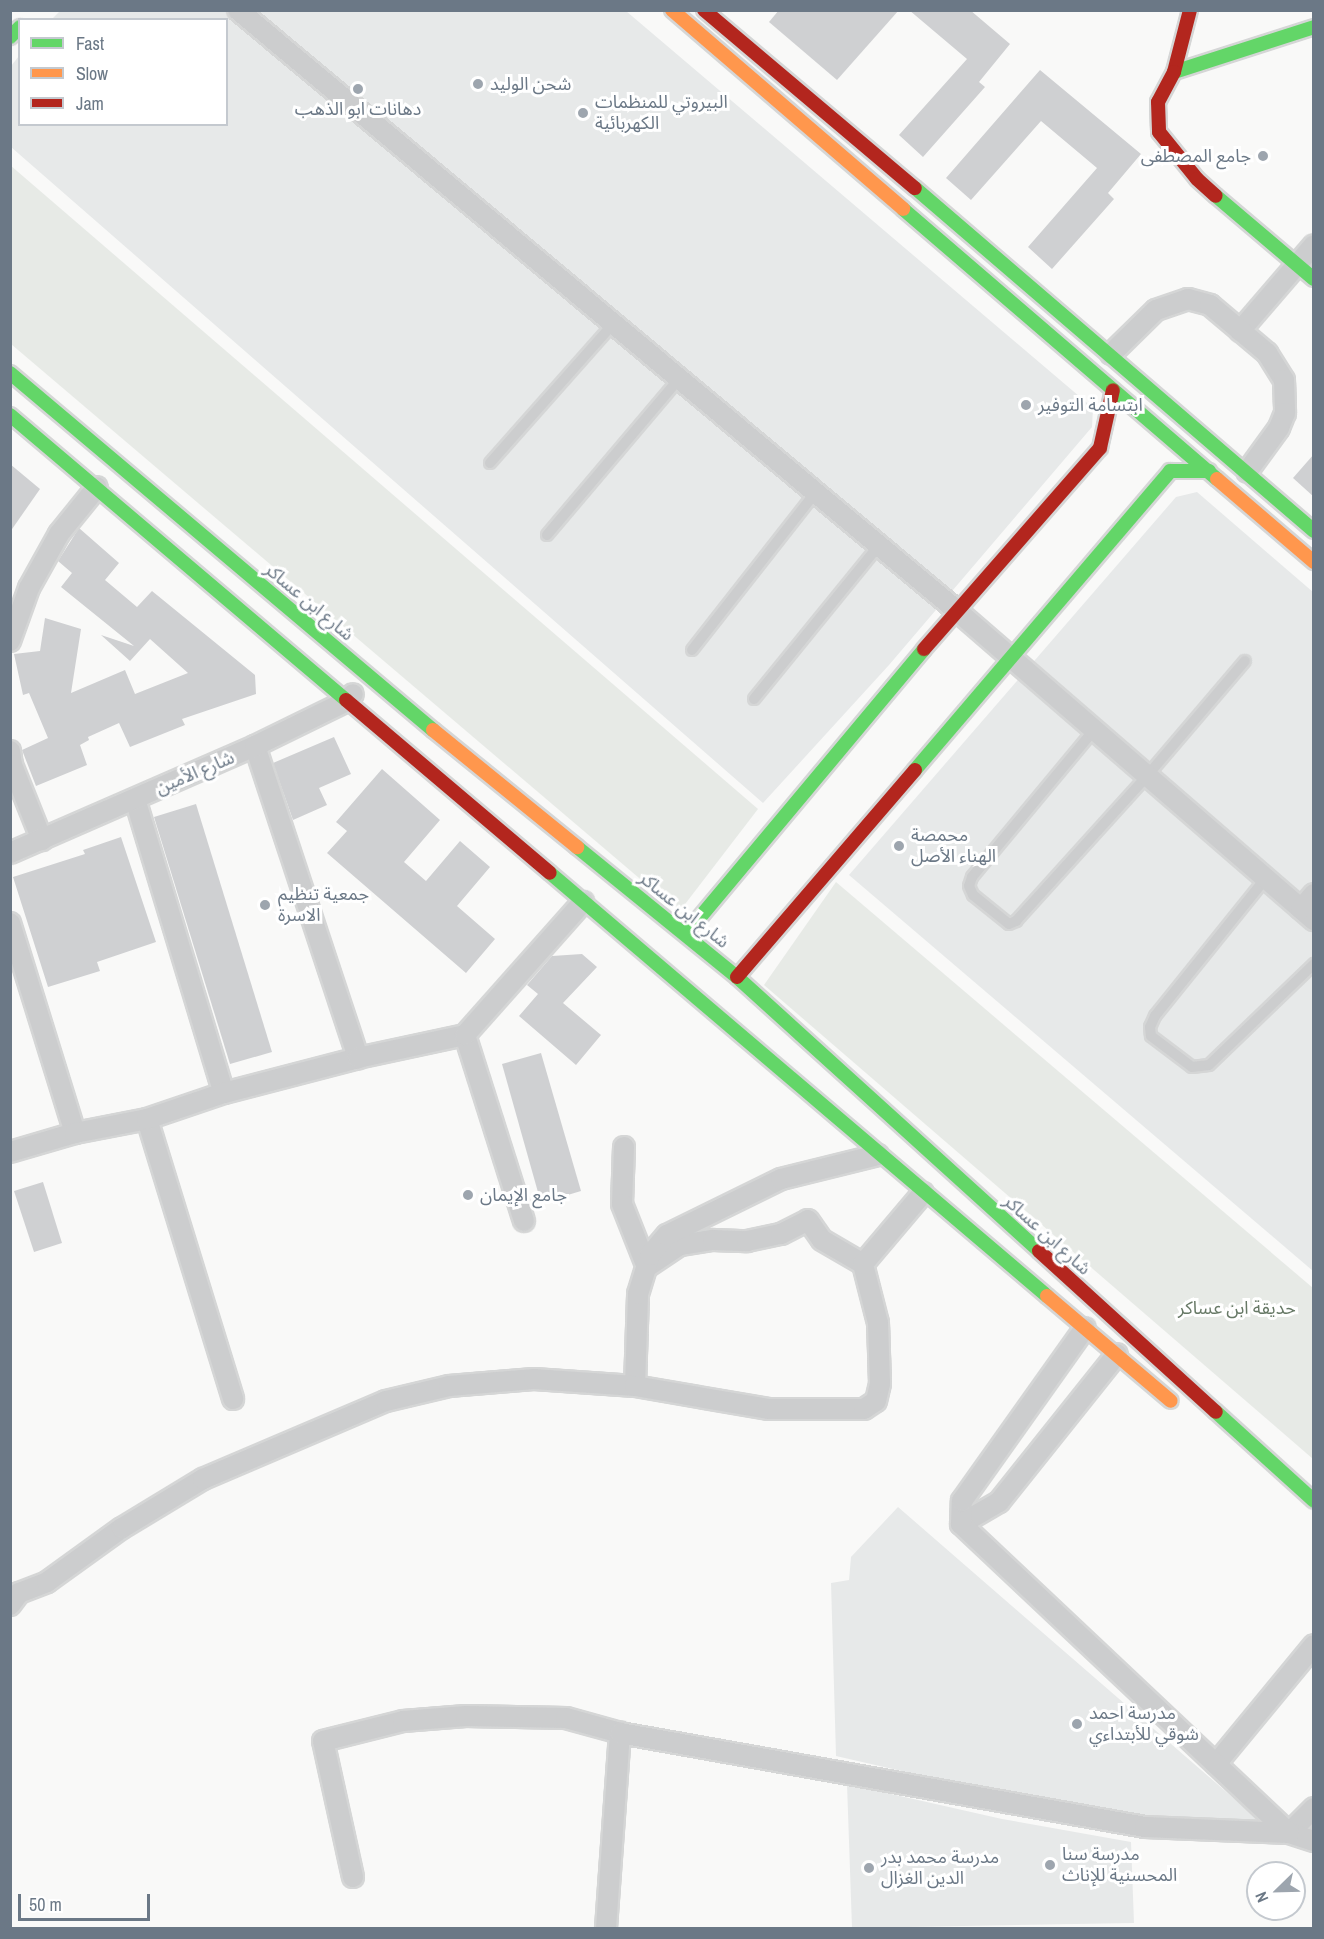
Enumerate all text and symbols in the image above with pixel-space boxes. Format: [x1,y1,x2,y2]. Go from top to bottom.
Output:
legend [18,18,228,126]
text: Fast [76,31,104,56]
text: Slow [76,61,108,86]
place label: شحن الوليد [490,73,571,95]
marker: شحن الوليد [471,77,485,91]
marker: دهانات ابو الذهب [351,82,365,96]
text: Jam [76,91,104,116]
place label: البيروتي للمنظمات الكهربائية [595,92,728,134]
place label: دهانات ابو الذهب [295,98,421,120]
marker: البيروتي للمنظمات الكهربائية [576,106,590,120]
place label: جامع المصطفى [1141,145,1251,167]
marker: جامع المصطفى [1256,149,1270,163]
place label: ابتسامة التوفير [1038,394,1143,416]
marker: ابتسامة التوفير [1019,398,1033,412]
street label: شارع ابن عساكر [260,558,358,646]
street label: شارع الأمين [152,747,238,799]
place label: محمصة الهناء الأصل [911,825,996,868]
marker: محمصة الهناء الأصل [892,839,906,853]
street label: شارع ابن عساكر [635,867,733,953]
place label: جمعية تنظيم الاسرة [278,884,369,926]
marker: جمعية تنظيم الاسرة [256,896,274,914]
place label: جامع الإيمان [480,1184,567,1206]
marker: جامع الإيمان [461,1188,475,1202]
street label: شارع ابن عساكر [999,1190,1095,1280]
park label: حديقة ابن عساكر [1178,1297,1296,1319]
place label: مدرسة احمد شوقي للأبتداءي [1089,1703,1199,1746]
marker: مدرسة احمد شوقي للأبتداءي [1070,1717,1084,1731]
place label: مدرسة سنا المحسنية للإناث [1062,1844,1177,1886]
place label: مدرسة محمد بدر الدين الغزال [881,1847,999,1890]
marker: مدرسة سنا المحسنية للإناث [1043,1858,1057,1872]
marker: مدرسة محمد بدر الدين الغزال [862,1861,876,1875]
north arrow [1246,1861,1306,1921]
scale bar [21,1882,153,1920]
text: N [1249,1889,1273,1906]
text: 50 m [29,1892,62,1917]

